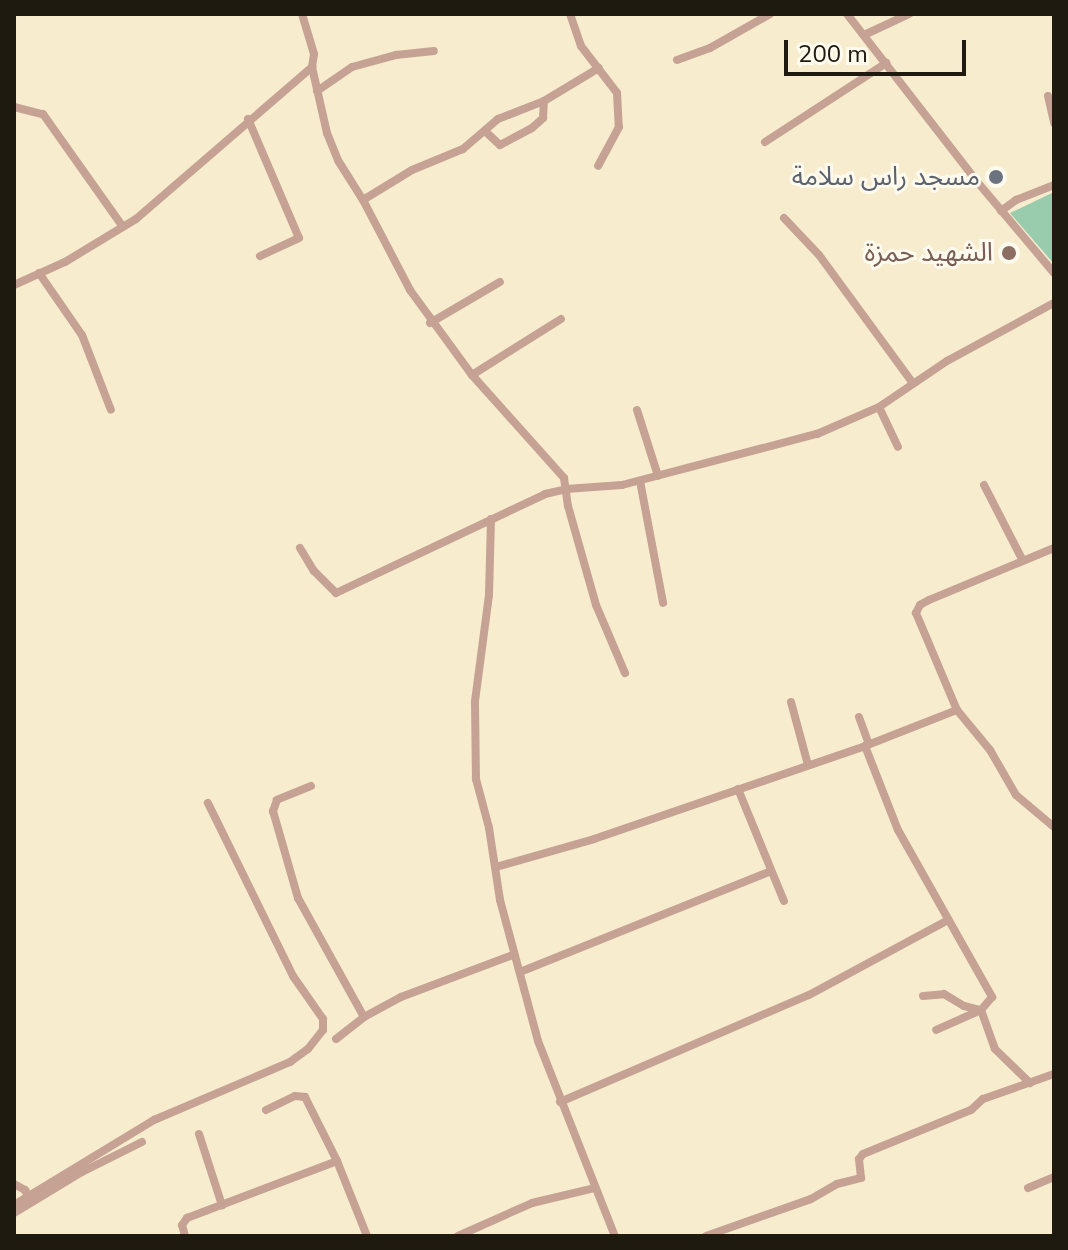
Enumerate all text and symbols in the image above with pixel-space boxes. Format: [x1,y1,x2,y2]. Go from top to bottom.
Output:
scale bar [788,24,970,74]
text: 200 m [798,38,868,70]
place label: مسجد راس سلامة [792,161,980,193]
marker: مسجد راس سلامة [987,168,1005,186]
place label: الشهيد حمزة [864,237,993,269]
marker: الشهيد حمزة [1000,244,1018,262]

